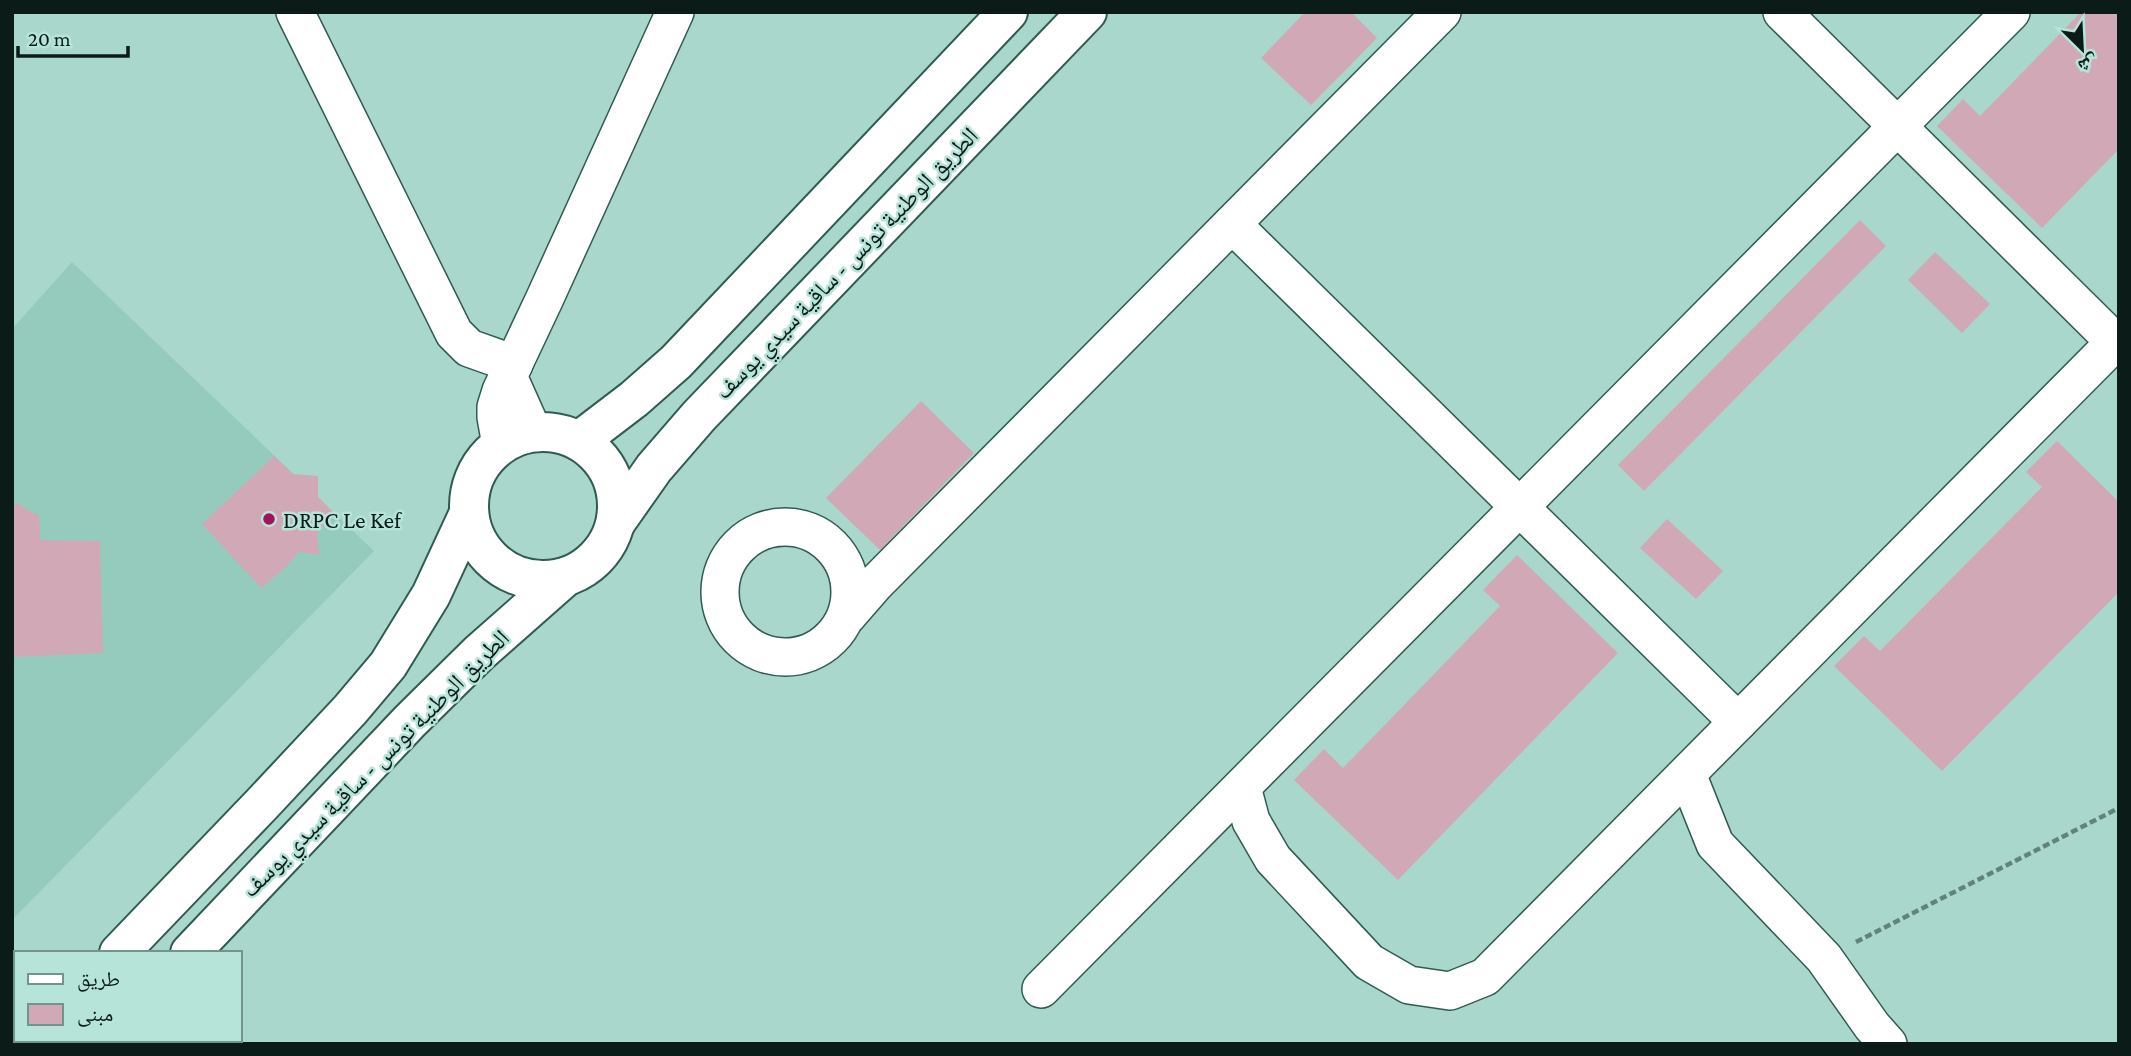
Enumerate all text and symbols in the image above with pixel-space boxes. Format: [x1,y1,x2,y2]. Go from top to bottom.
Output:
scale bar [18,14,128,58]
north arrow [2047,14,2117,84]
text: 20 m [28,27,71,51]
text: ش [2075,49,2102,78]
street label: الطريق الوطنية تونس - ساقية سيدي يوسف [709,122,987,409]
place label: DRPC Le Kef [283,506,403,533]
marker: DRPC Le Kef [261,511,277,527]
street label: الطريق الوطنية تونس - ساقية سيدي يوسف [236,624,519,907]
legend [14,951,242,1042]
text: طريق [77,967,120,992]
text: مبنى [77,1002,113,1027]

